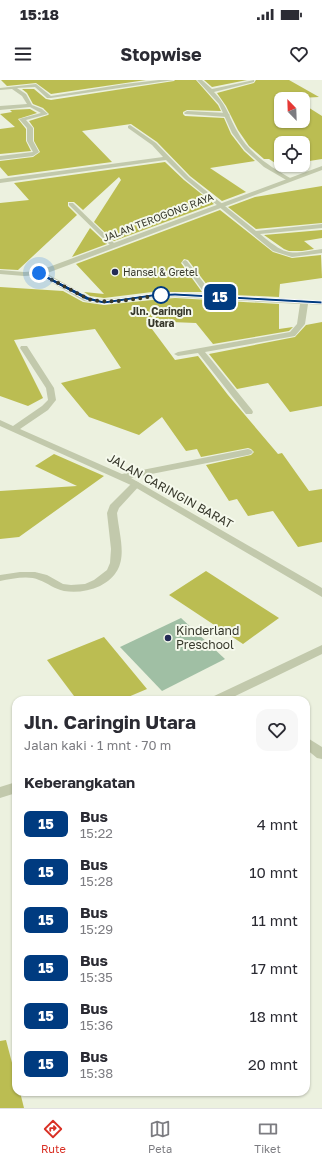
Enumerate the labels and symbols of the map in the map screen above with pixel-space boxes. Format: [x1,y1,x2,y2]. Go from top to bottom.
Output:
north arrow [274,92,310,128]
street label: JALAN TEROGONG RAYA [101,190,215,244]
your location [29,263,49,283]
place label: Hansel & Gretel [123,266,198,278]
marker: Hansel & Gretel [110,267,120,277]
line badge: 15 [202,284,238,310]
marker: Jln. Caringin Utara [152,286,170,304]
place label: Jln. Caringin Utara [130,305,192,329]
street label: JALAN CARINGIN BARAT [105,450,236,532]
place label: Kinderland Preschool [176,623,239,652]
marker: Kinderland Preschool [163,633,173,643]

